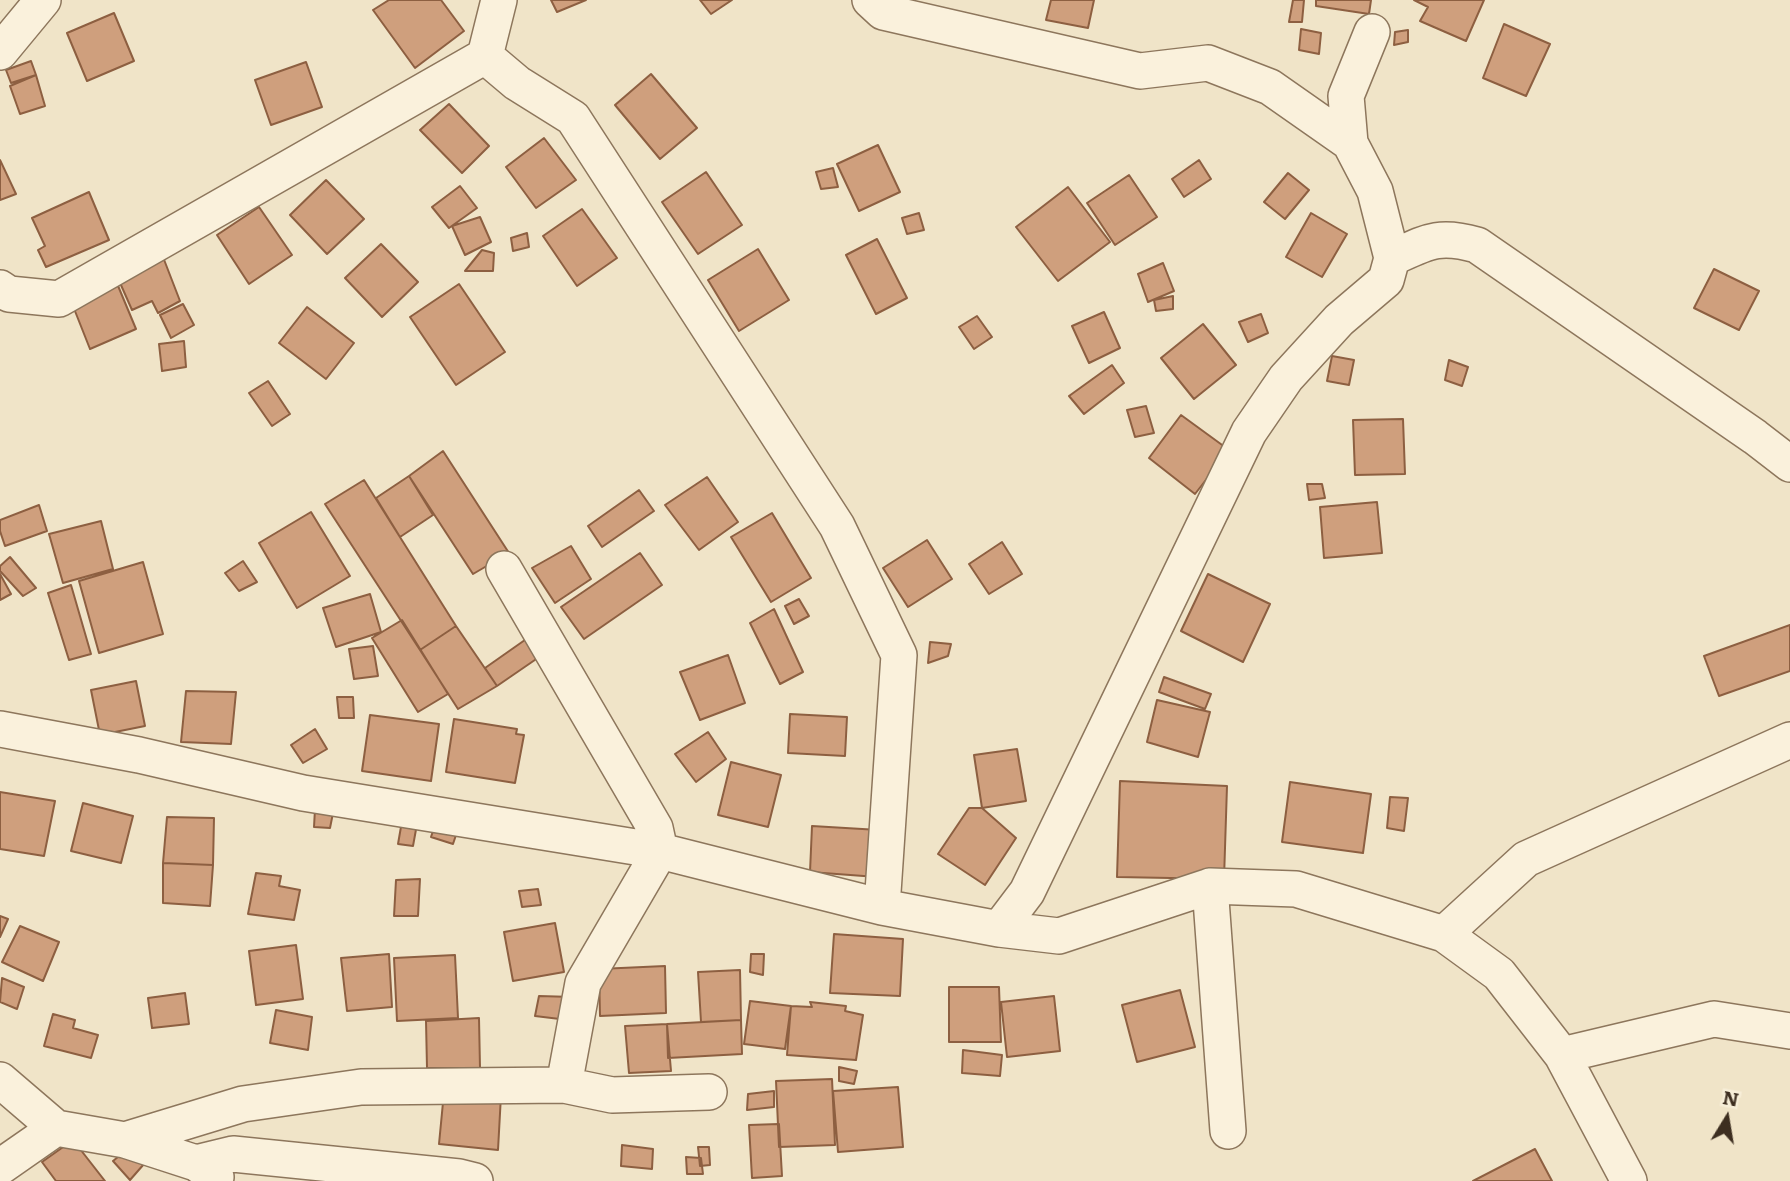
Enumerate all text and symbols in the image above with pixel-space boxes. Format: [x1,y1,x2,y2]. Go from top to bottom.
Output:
text: N [1720,1082,1742,1113]
north arrow [1692,1083,1762,1153]

